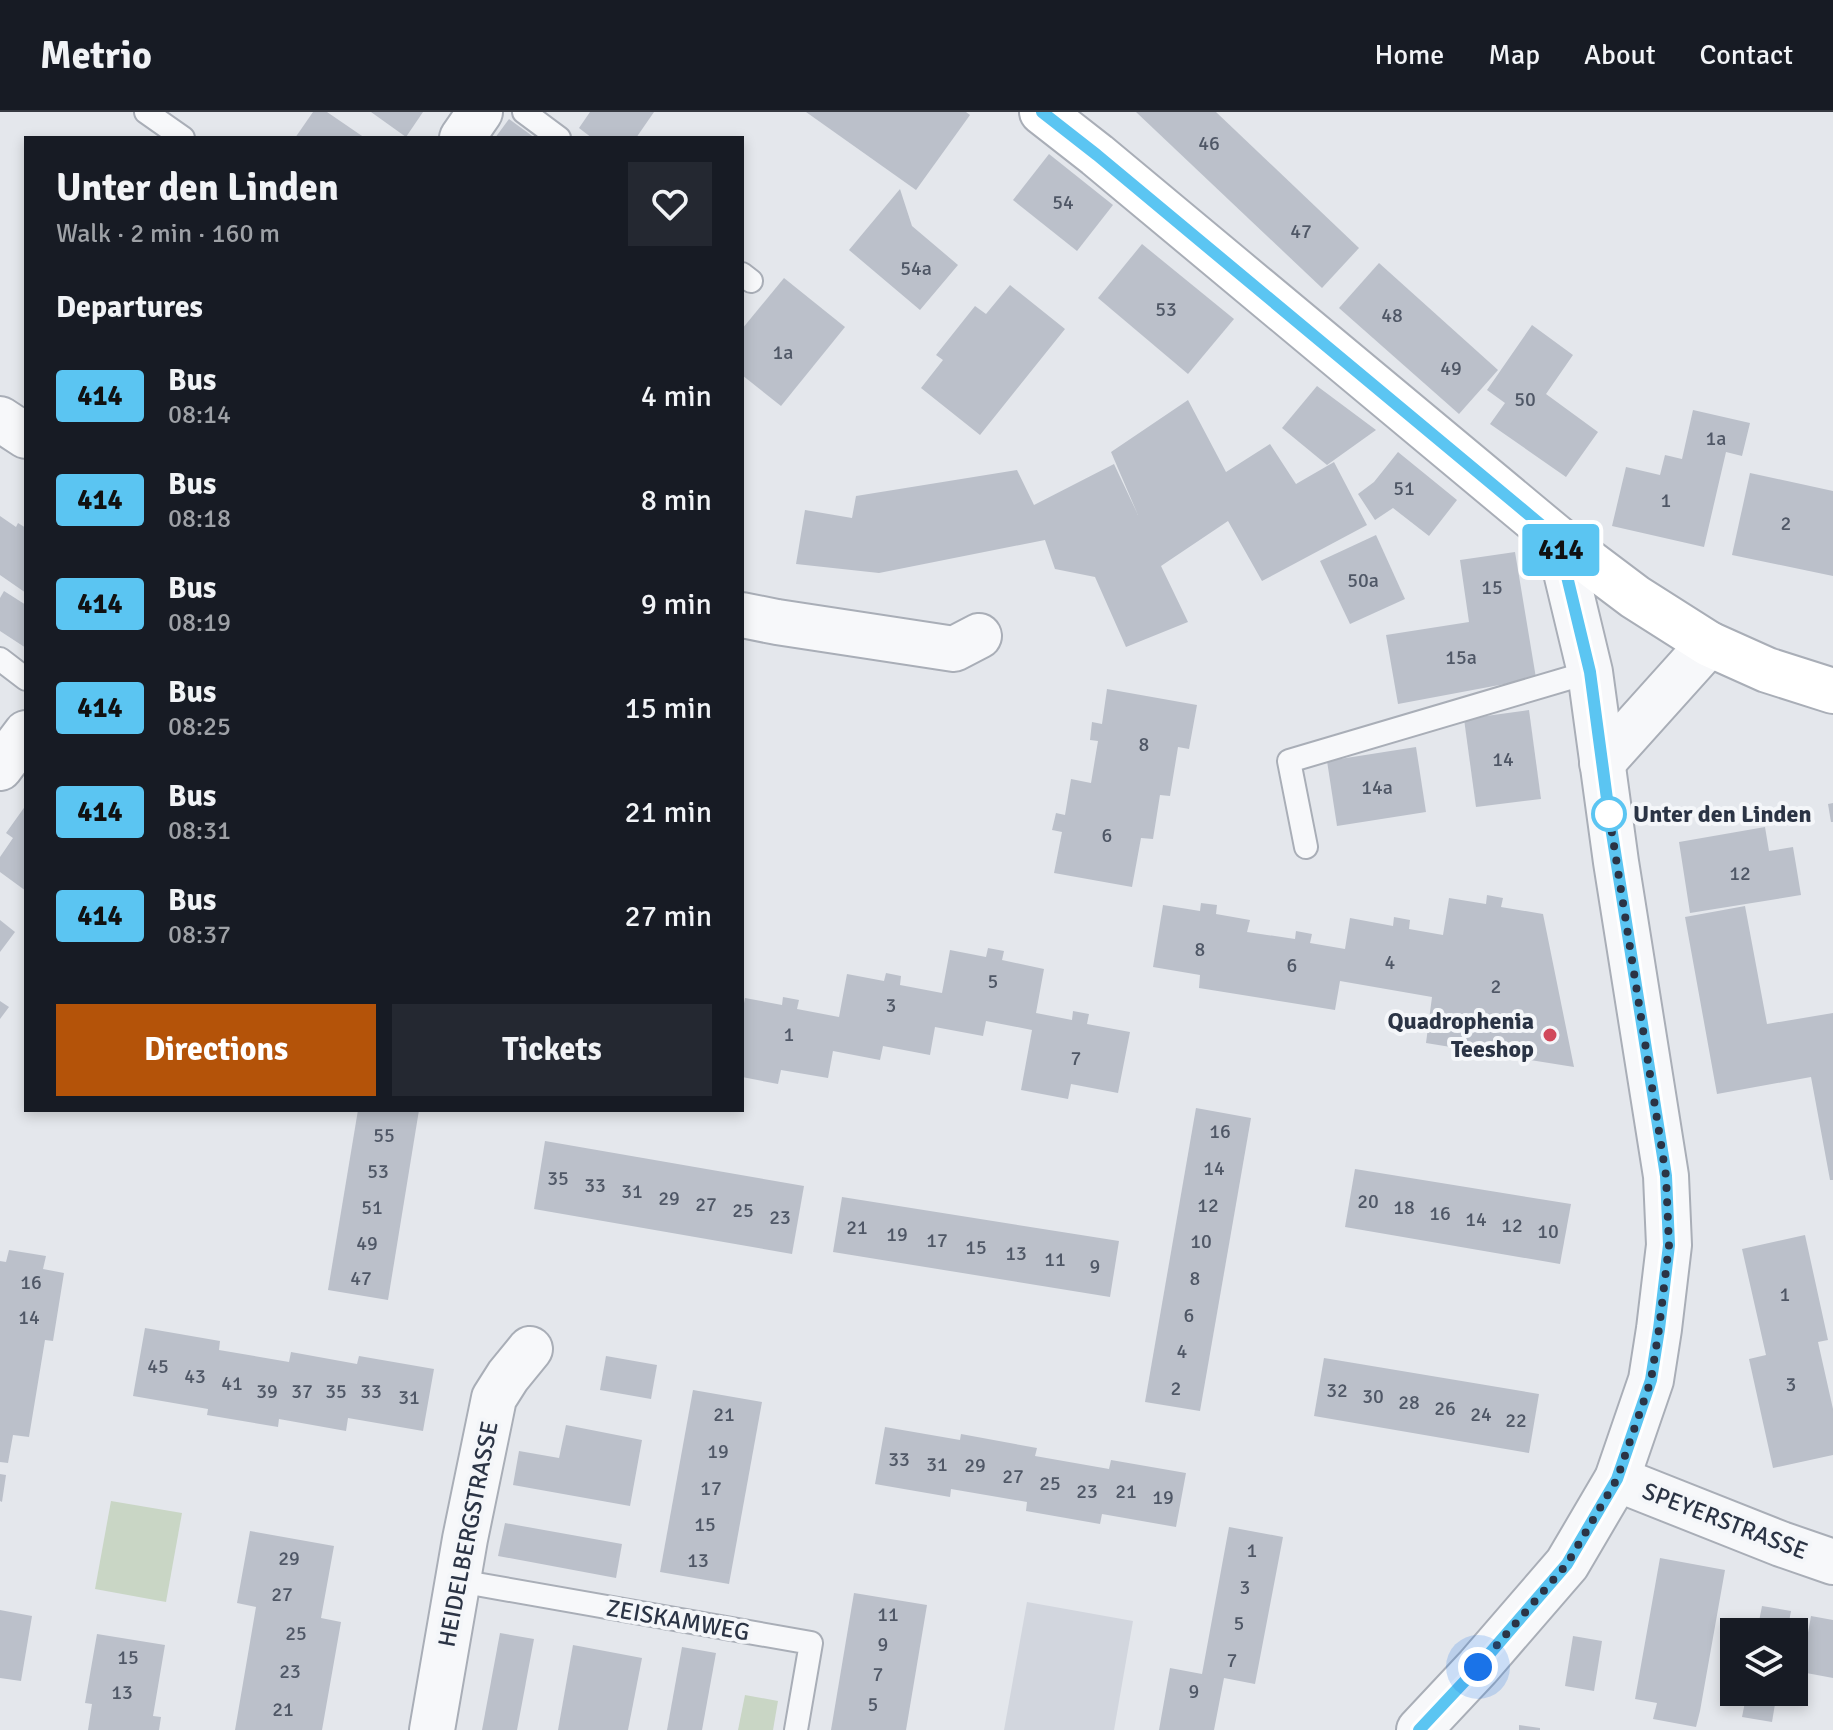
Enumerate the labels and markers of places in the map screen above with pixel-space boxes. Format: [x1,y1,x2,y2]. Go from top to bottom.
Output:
marker: Unter den Linden [1592,797,1626,831]
place label: Unter den Linden [1633,799,1812,829]
place label: Quadrophenia Teeshop [1387,1006,1534,1064]
marker: Quadrophenia Teeshop [1541,1026,1559,1044]

